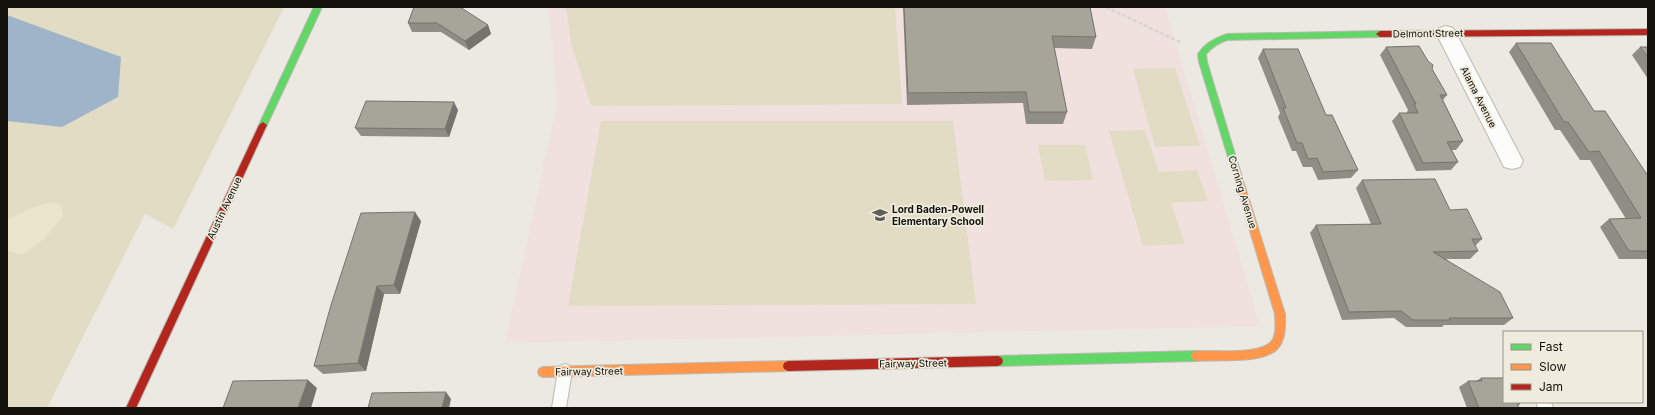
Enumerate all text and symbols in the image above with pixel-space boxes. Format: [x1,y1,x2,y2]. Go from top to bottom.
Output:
street label: Delmont Street [1393,26,1464,40]
street label: Alama Avenue [1458,64,1500,130]
street label: Corning Avenue [1226,154,1260,230]
street label: Austin Avenue [204,175,244,241]
place label: Lord Baden-Powell Elementary School [892,203,984,228]
school or university icon: Lord Baden-Powell Elementary School [871,206,889,224]
legend [1503,331,1643,403]
text: Fast [1539,339,1563,354]
street label: Fairway Street [879,356,948,370]
text: Slow [1539,359,1567,374]
street label: Fairway Street [555,364,624,378]
text: Jam [1539,379,1563,394]

